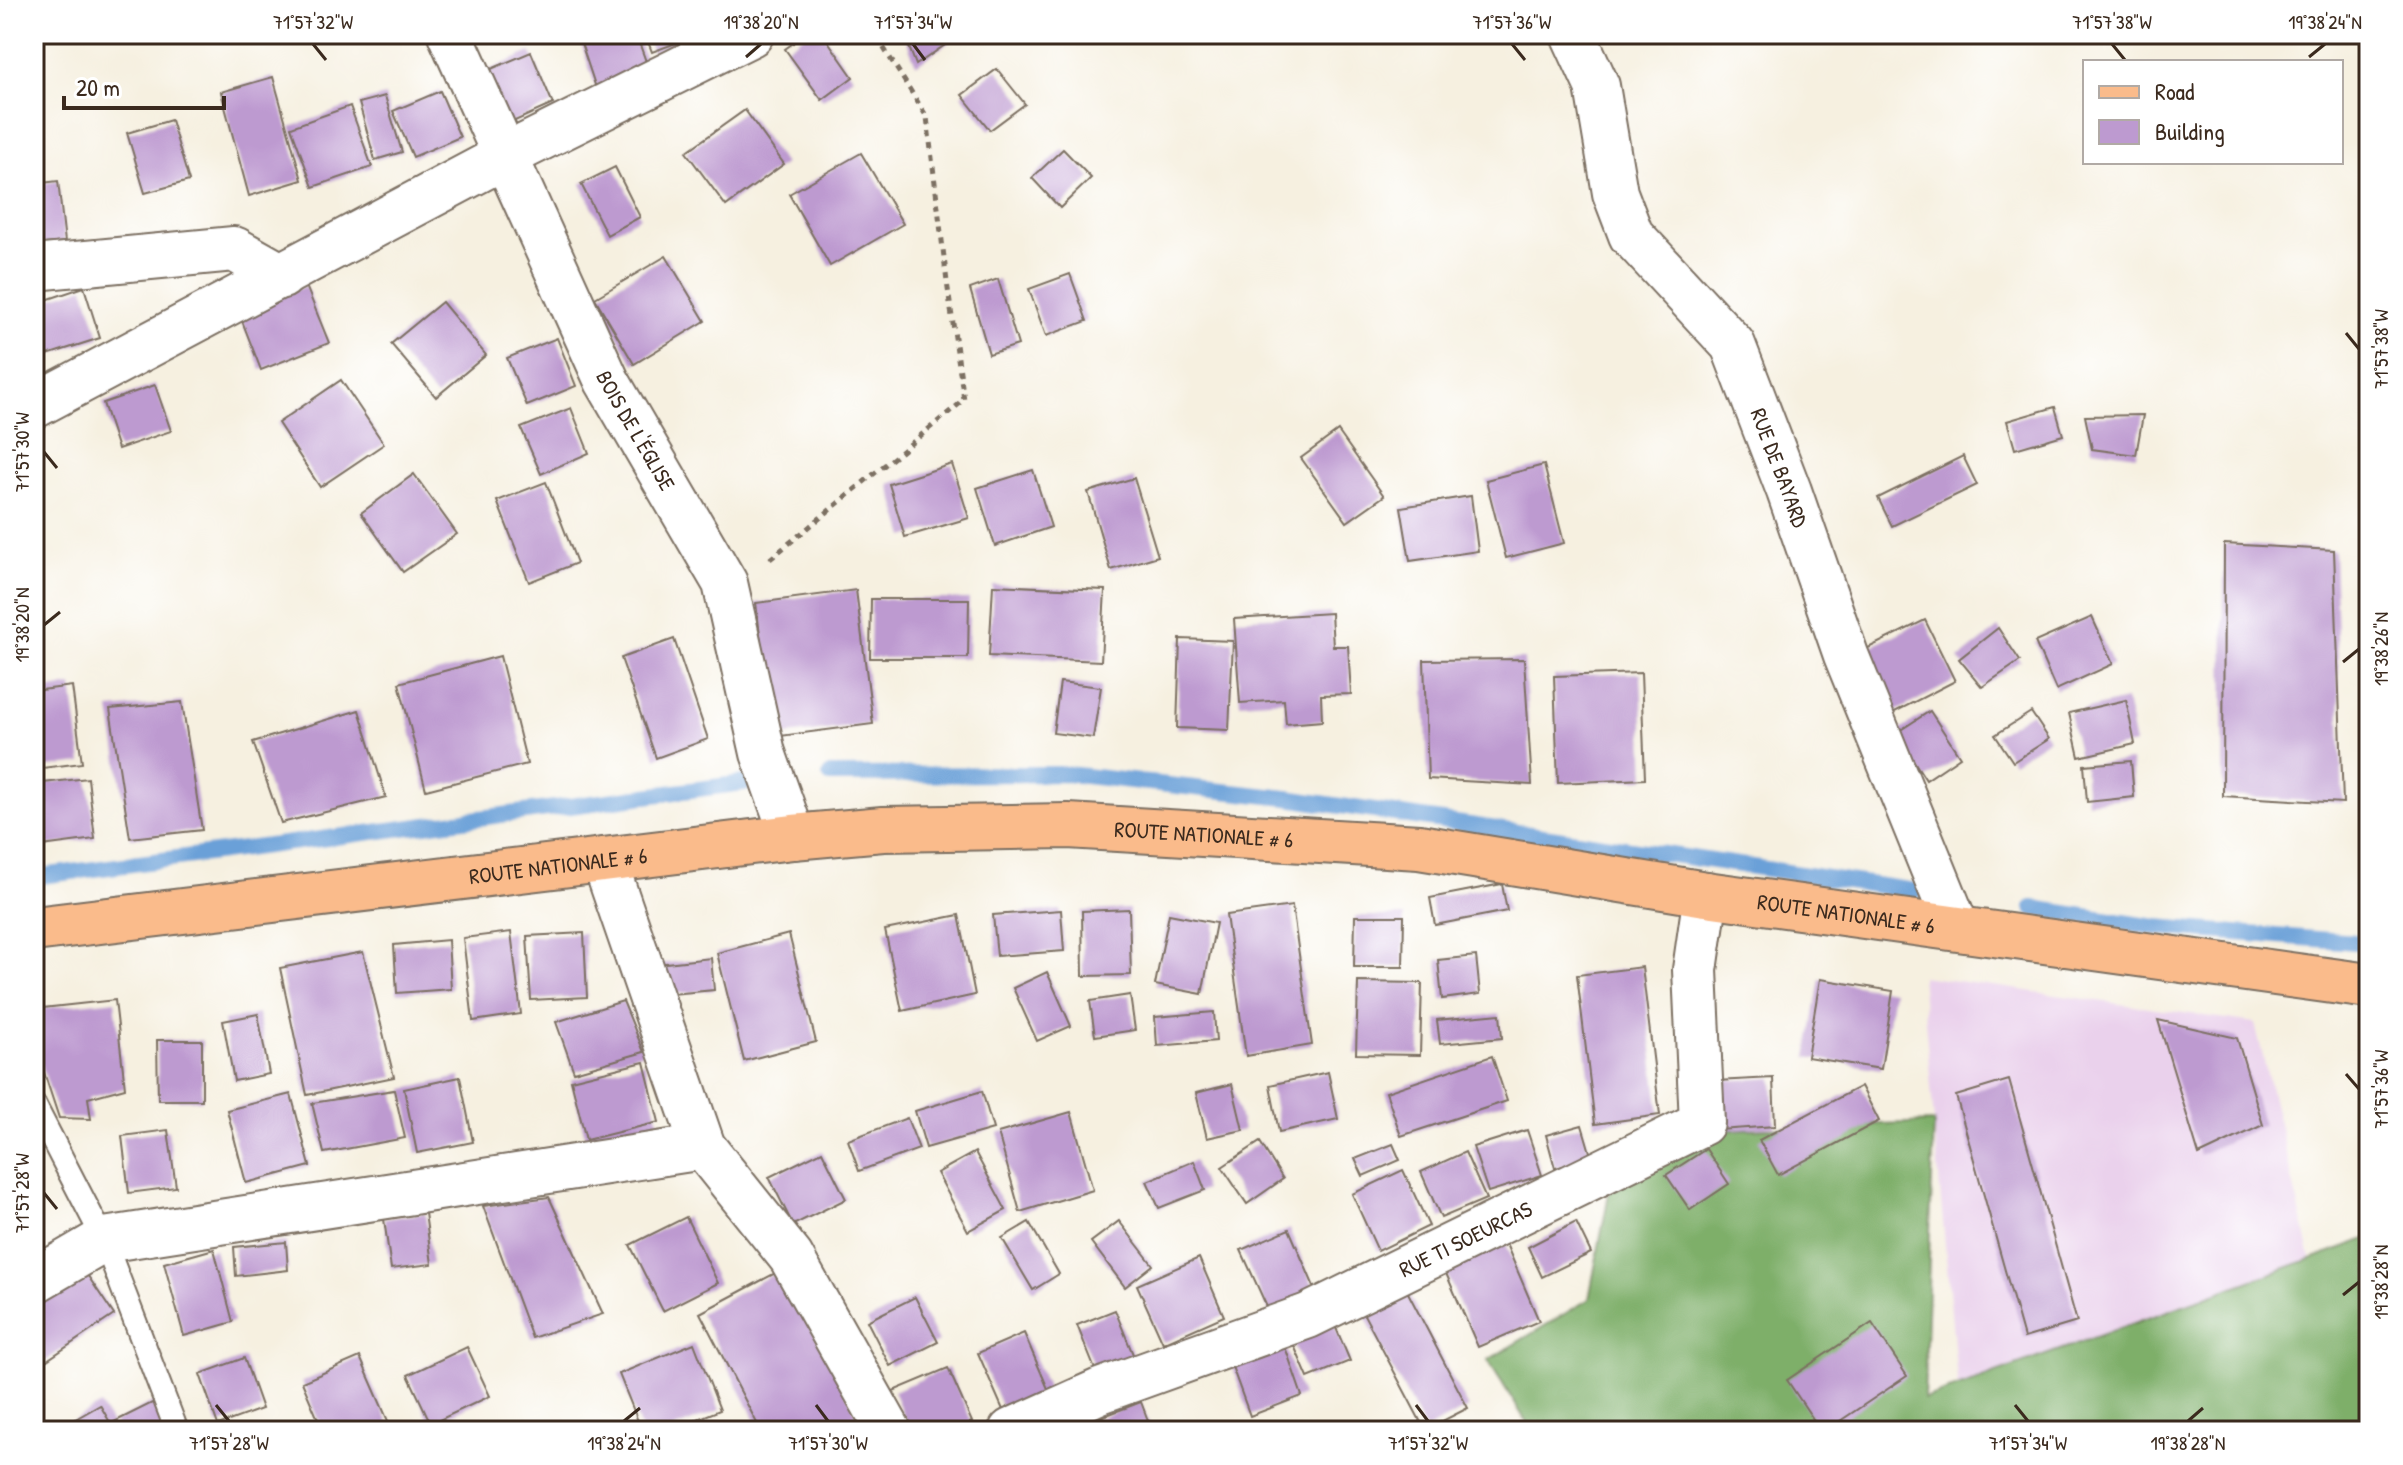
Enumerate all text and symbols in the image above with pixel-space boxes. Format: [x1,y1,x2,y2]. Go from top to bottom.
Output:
text: 71°57'32"W [273,8,354,35]
text: 19°38'20"N [723,8,799,35]
text: 71°57'34"W [874,8,953,35]
text: 71°57'36"W [1473,8,1552,35]
text: 71°57'38"W [2072,8,2152,35]
text: 19°38'24"N [2288,8,2362,35]
scale bar [64,60,224,110]
legend [2083,60,2343,164]
text: 20 m [76,71,120,103]
text: Road [2155,75,2194,107]
text: Building [2155,115,2225,147]
text: 71°57'38"W [2367,309,2394,389]
street label: BOIS DE L'ÉGLISE [589,366,683,496]
street label: RUE DE BAYARD [1744,404,1816,532]
text: 71°57'30"W [8,411,35,492]
text: 19°38'20"N [8,587,35,663]
text: 19°38'26"N [2367,612,2394,686]
street label: ROUTE NATIONALE # 6 [1114,814,1294,854]
street label: ROUTE NATIONALE # 6 [468,840,649,891]
street label: ROUTE NATIONALE # 6 [1756,886,1937,941]
text: 71°57'36"W [2367,1049,2394,1128]
text: 71°57'28"W [8,1152,35,1233]
street label: RUE TI SOEURCAS [1394,1194,1537,1284]
text: 19°38'28"N [2367,1245,2394,1319]
text: 71°57'28"W [189,1429,270,1456]
text: 19°38'24"N [587,1429,661,1456]
text: 71°57'30"W [788,1429,869,1456]
text: 71°57'32"W [1388,1429,1469,1456]
text: 71°57'34"W [1989,1429,2068,1456]
text: 19°38'28"N [2151,1429,2225,1456]

